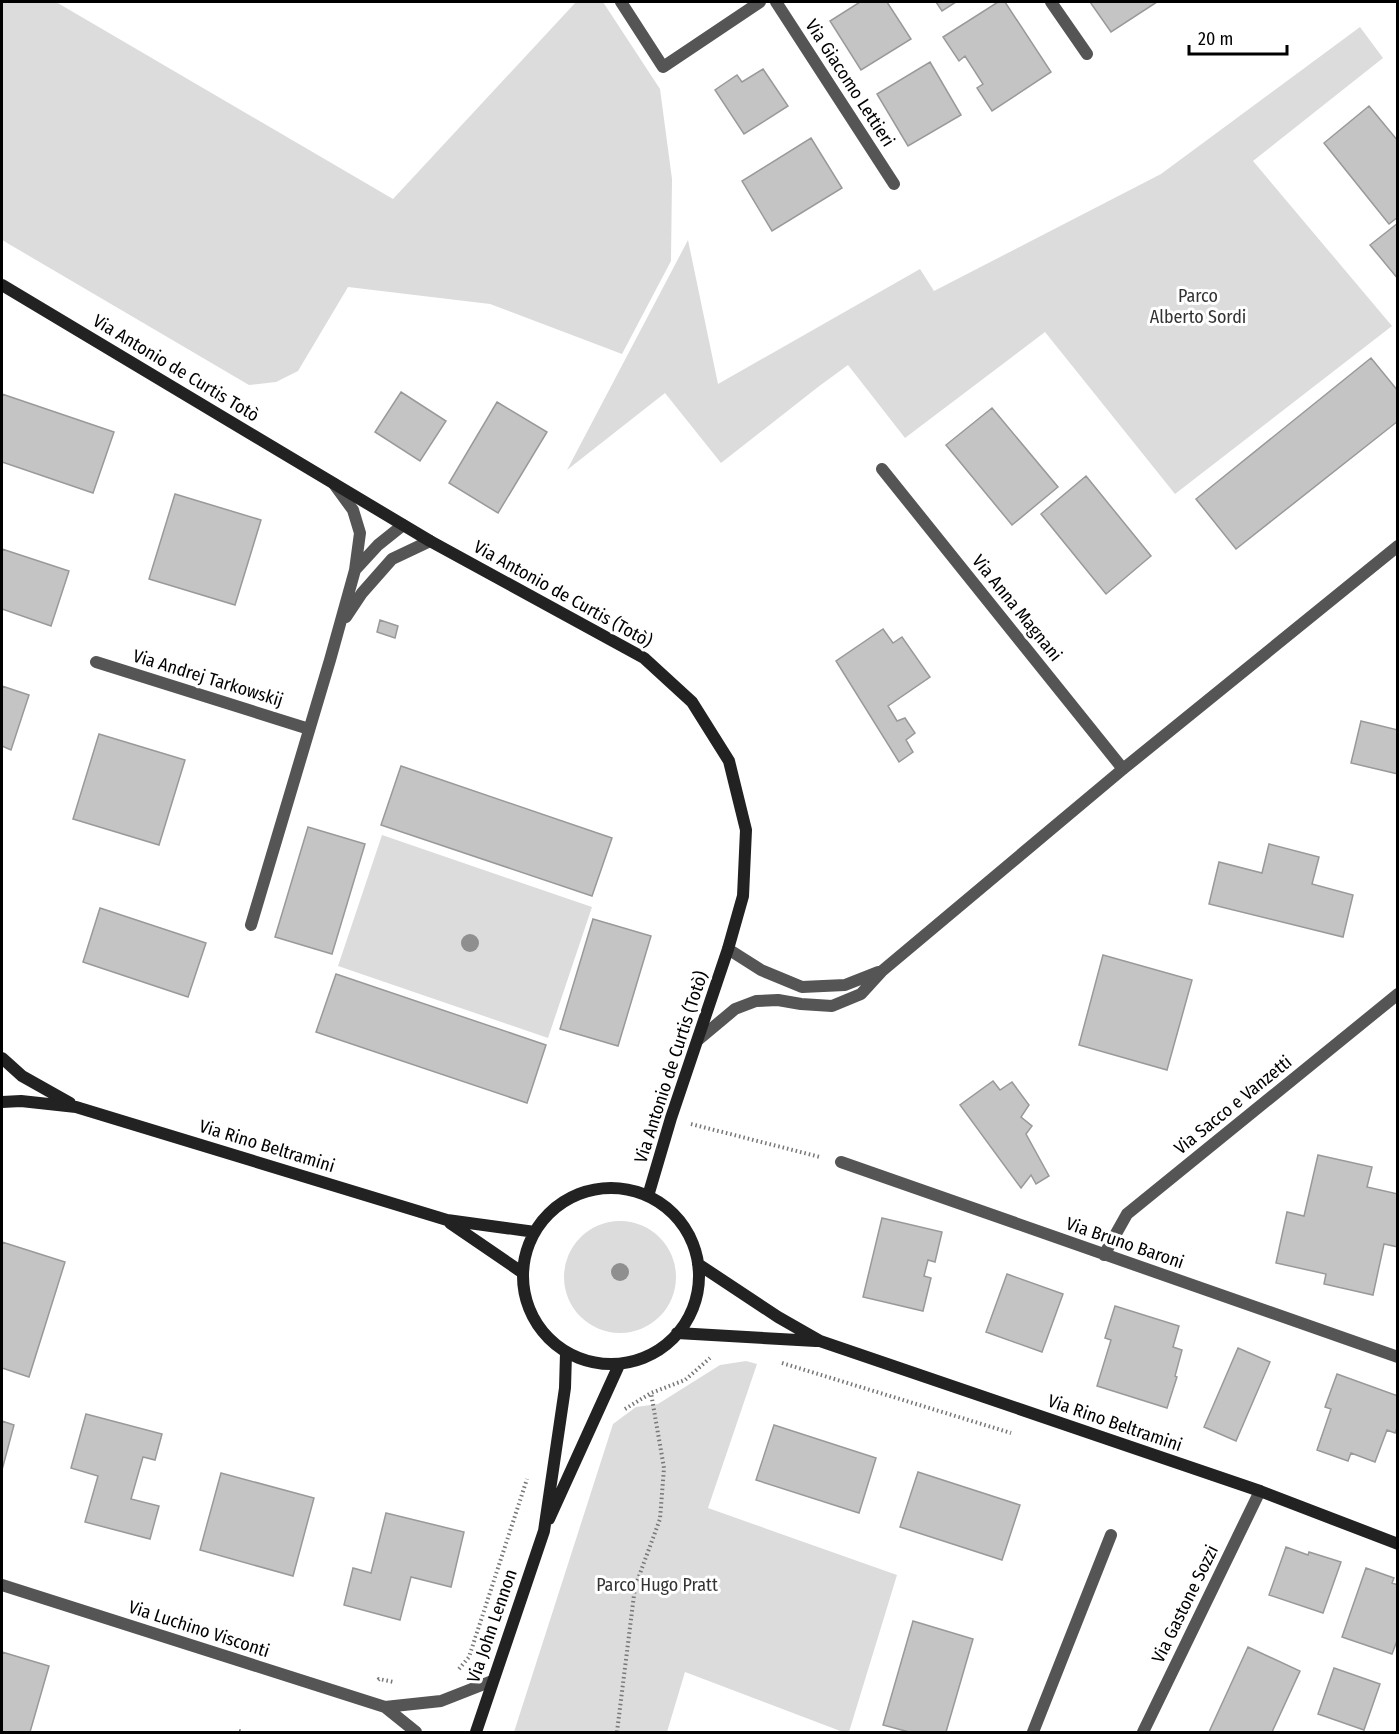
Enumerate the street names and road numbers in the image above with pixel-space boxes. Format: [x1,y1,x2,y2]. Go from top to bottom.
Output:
street label: Via Giacomo Lettieri [801,15,899,151]
street label: Via Antonio de Curtis Totò [89,310,263,426]
street label: Via Antonio de Curtis (Totò) [470,536,656,652]
street label: Via Anna Magnani [967,550,1067,666]
street label: Via Andrej Tarkowskij [130,645,286,711]
street label: Via Antonio de Curtis (Totò) [630,968,712,1166]
street label: Via Sacco e Vanzetti [1170,1051,1296,1159]
street label: Via Rino Beltramini [197,1115,337,1177]
street label: Via Bruno Baroni [1063,1213,1187,1273]
street label: Via Rino Beltramini [1045,1390,1185,1456]
street label: Via Gastone Sozzi [1147,1542,1223,1666]
street label: Via John Lennon [462,1566,522,1686]
street label: Via Luchino Visconti [126,1596,272,1662]

